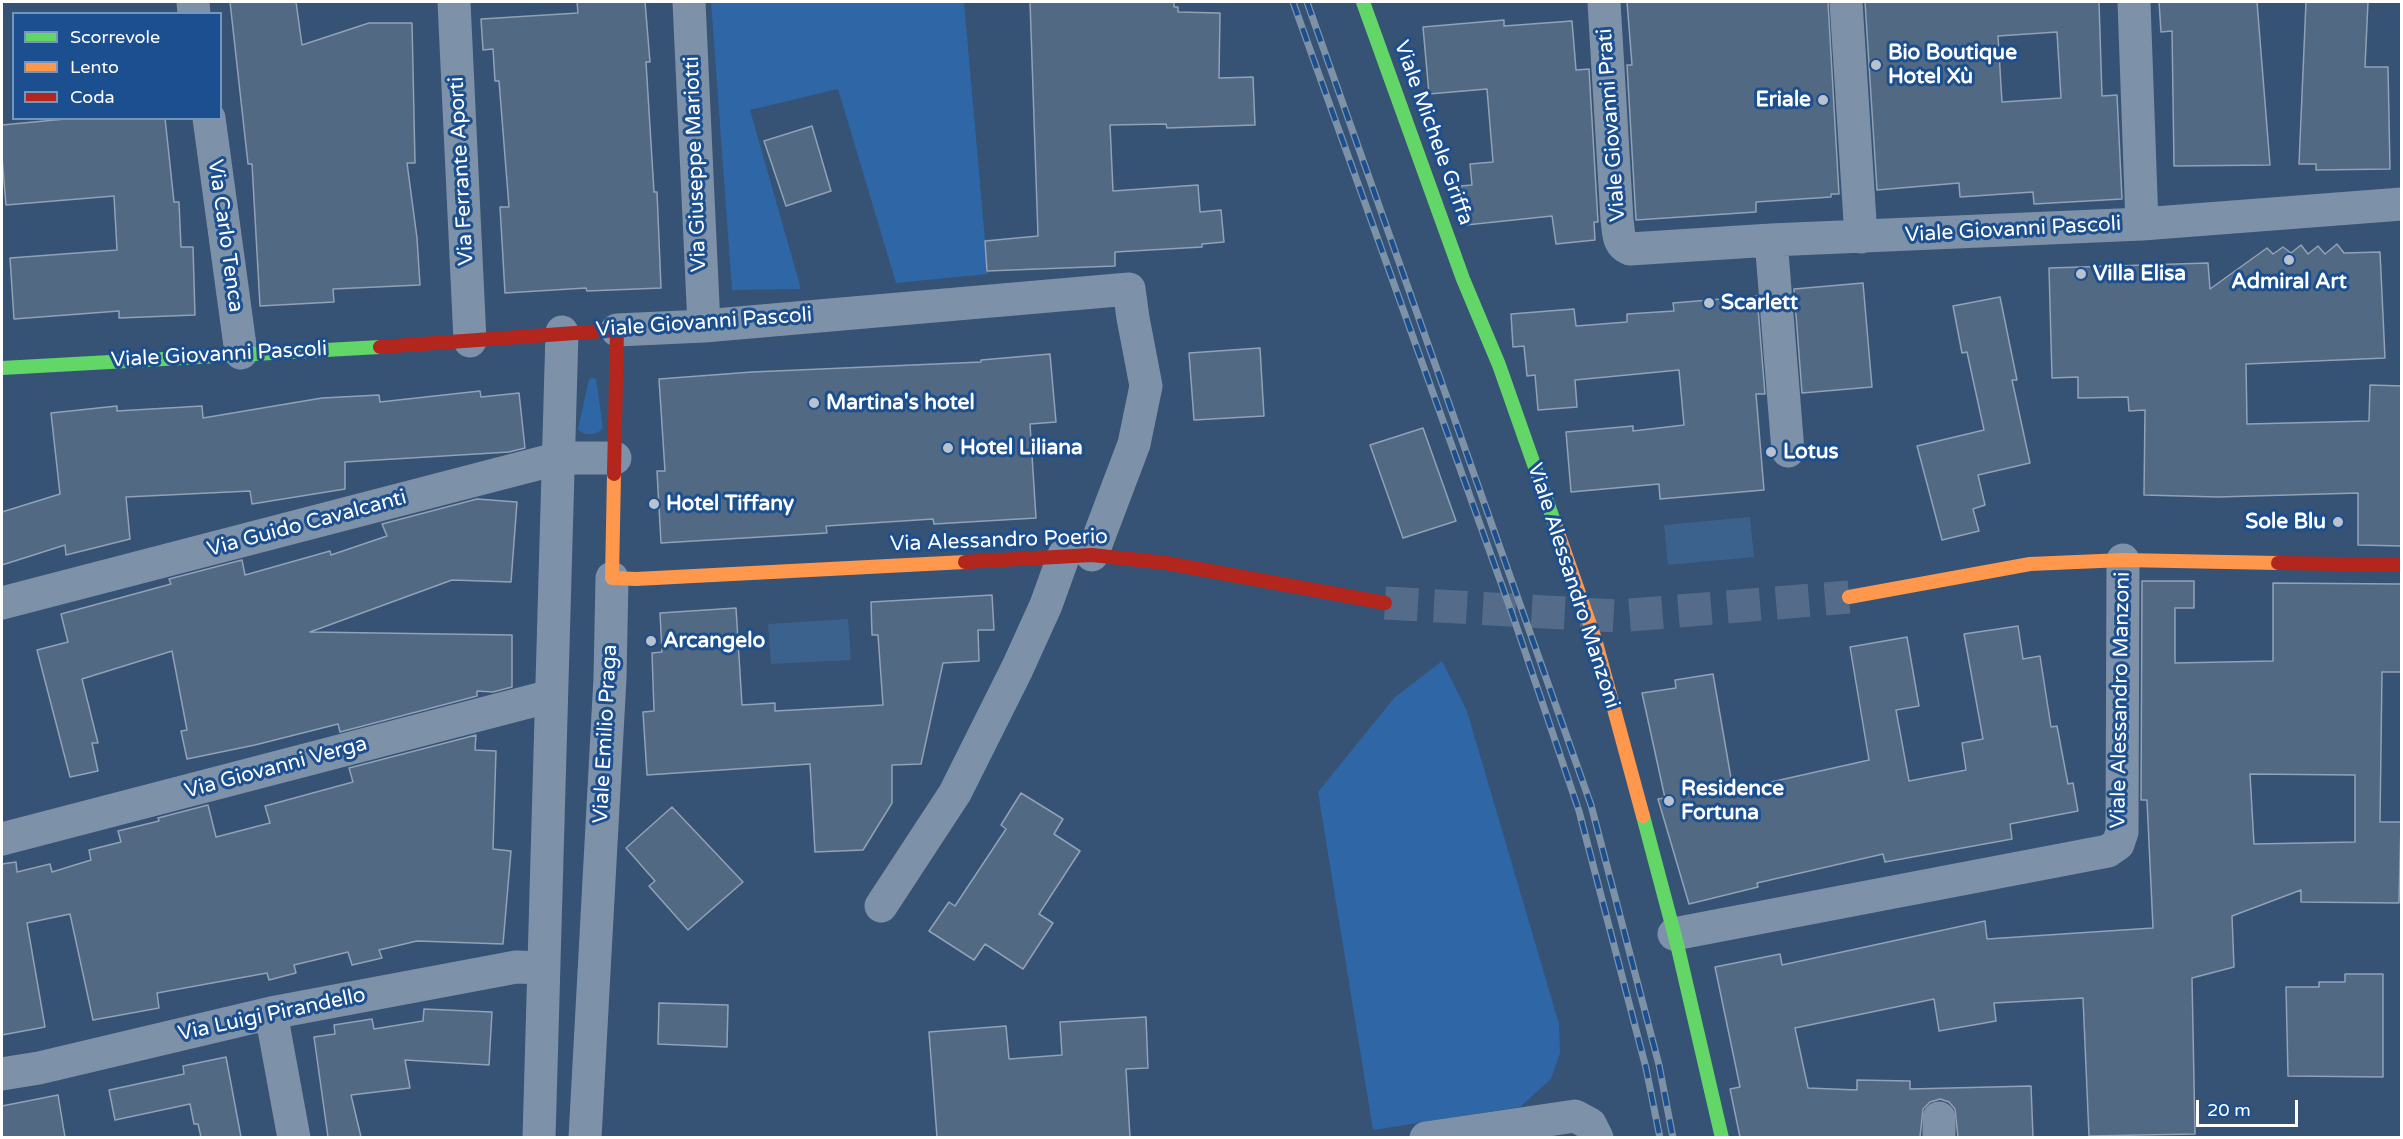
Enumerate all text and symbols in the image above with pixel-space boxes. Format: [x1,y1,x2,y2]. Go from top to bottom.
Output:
legend [12,12,222,120]
text: Scorrevole [70,26,160,48]
street label: Viale Giovanni Prati [1593,28,1631,222]
street label: Viale Michele Griffa [1388,37,1478,229]
place label: Bio Boutique Hotel Xù [1888,40,2017,90]
text: Lento [70,56,119,78]
street label: Via Giuseppe Mariotti [680,56,712,272]
marker: Bio Boutique Hotel Xù [1869,58,1883,72]
street label: Via Ferrante Aporti [444,76,480,266]
text: Coda [70,86,115,108]
place label: Eriale [1756,87,1811,113]
marker: Eriale [1816,93,1830,107]
street label: Via Carlo Tenca [202,158,248,314]
street label: Viale Giovanni Pascoli [1904,212,2122,248]
marker: Admiral Art [2282,253,2296,267]
place label: Villa Elisa [2093,261,2186,287]
marker: Villa Elisa [2074,267,2088,281]
place label: Admiral Art [2231,269,2347,295]
place label: Scarlett [1721,290,1798,316]
marker: Scarlett [1702,296,1716,310]
street label: Viale Giovanni Pascoli [595,303,813,343]
street label: Viale Giovanni Pascoli [110,337,328,373]
place label: Martina's hotel [826,390,975,416]
marker: Martina's hotel [807,396,821,410]
place label: Hotel Liliana [960,435,1083,461]
place label: Lotus [1783,439,1839,465]
marker: Hotel Liliana [941,441,955,455]
marker: Lotus [1764,445,1778,459]
street label: Viale Alessandro Manzoni [1521,460,1625,712]
street label: Via Guido Cavalcanti [205,485,409,563]
place label: Hotel Tiffany [666,491,794,517]
marker: Hotel Tiffany [647,497,661,511]
place label: Sole Blu [2245,509,2326,535]
marker: Sole Blu [2331,515,2345,529]
street label: Via Alessandro Poerio [890,525,1108,557]
street label: Viale Alessandro Manzoni [2106,571,2136,829]
place label: Arcangelo [663,628,765,654]
marker: Arcangelo [644,634,658,648]
street label: Viale Emilio Praga [589,644,623,824]
street label: Via Giovanni Verga [182,732,370,804]
place label: Residence Fortuna [1681,776,1784,826]
marker: Residence Fortuna [1662,794,1676,808]
street label: Via Luigi Pirandello [176,983,368,1047]
scale bar [2199,1088,2301,1126]
text: 20 m [2207,1099,2251,1121]

